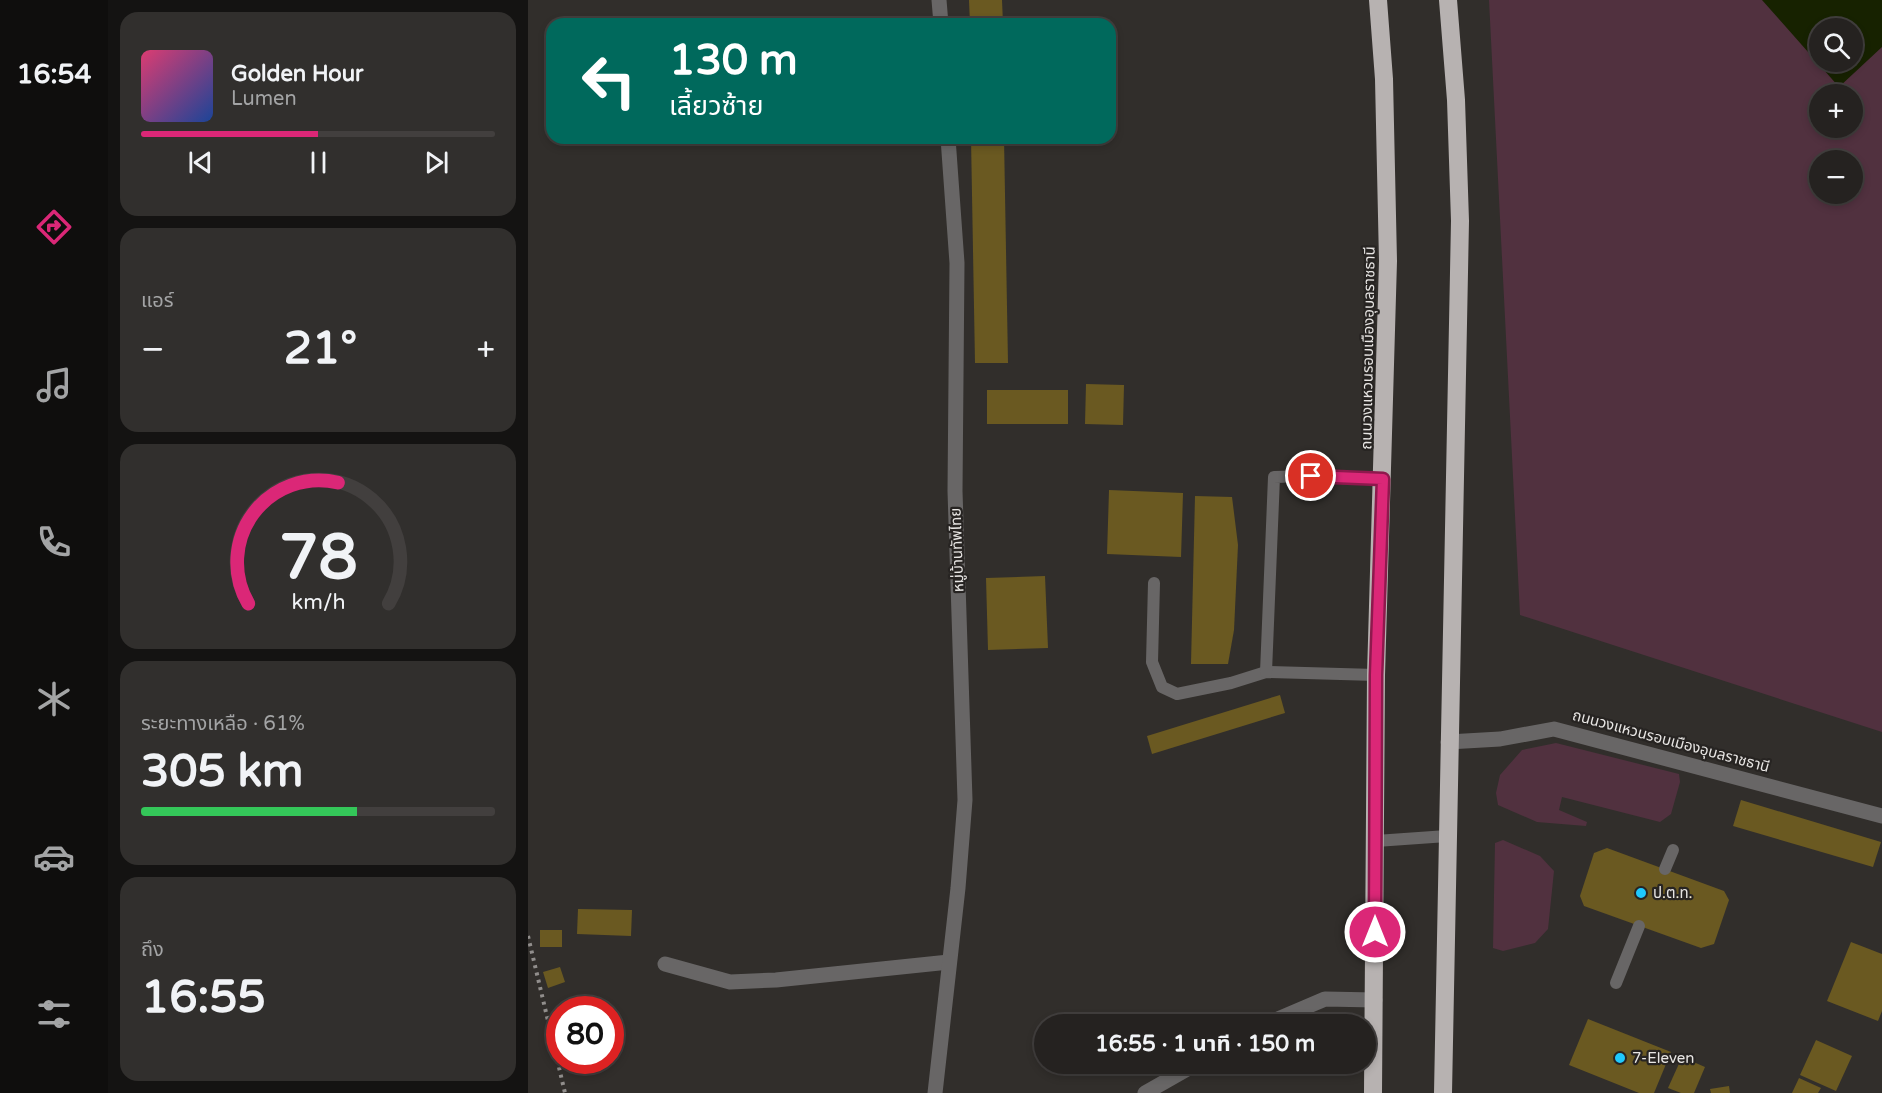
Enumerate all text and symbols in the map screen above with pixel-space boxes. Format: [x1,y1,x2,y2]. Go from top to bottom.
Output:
map controls [1809,18,1863,204]
button: search [1809,18,1863,72]
text: 130 m [669,35,798,86]
icon: left [570,42,648,120]
text: 16:54 [17,58,91,91]
text: Golden Hour [231,61,363,87]
button: + [1809,84,1863,138]
text: Lumen [231,87,297,111]
text: เลี้ยวซ้าย [669,90,763,123]
icon: previous [184,146,217,179]
icon: pause [302,146,335,179]
icon: next [420,146,453,179]
button: − [1809,150,1863,204]
icon: directions [33,206,75,248]
street label: ถนนวงแหวนรอบเมืองอุบลราชธานี [1357,246,1379,450]
text: แอร์ [141,289,173,313]
text: 21° [284,322,357,376]
text: − [141,330,165,369]
text: + [476,330,495,369]
icon: music [33,364,75,406]
pin [1285,450,1336,501]
icon: arrive [1294,459,1327,492]
street label: หมู่บ้านทัพไทย [947,507,967,593]
icon: phone [33,521,75,563]
text: 78 [279,521,357,596]
text: km/h [291,589,345,615]
icon: climate [33,678,75,720]
street label: ถนนวงแหวนรอบเมืองอุบลราชธานี [1570,706,1772,776]
text: ระยะทางเหลือ · 61% [141,712,305,736]
text: 305 km [141,745,303,799]
icon: car [33,836,75,878]
place label: ป.ต.ท. [1653,884,1692,902]
marker: ป.ต.ท. [1634,886,1648,900]
position arrow [1343,900,1407,964]
text: ถึง [141,938,164,962]
text: 16:55 [141,971,266,1025]
icon: filters [33,993,75,1035]
speed limit sign: 80 [546,996,624,1074]
text: 16:55 · 1 นาที · 150 m [1095,1031,1315,1057]
place label: 7-Eleven [1632,1049,1694,1067]
marker: 7-Eleven [1613,1051,1627,1065]

